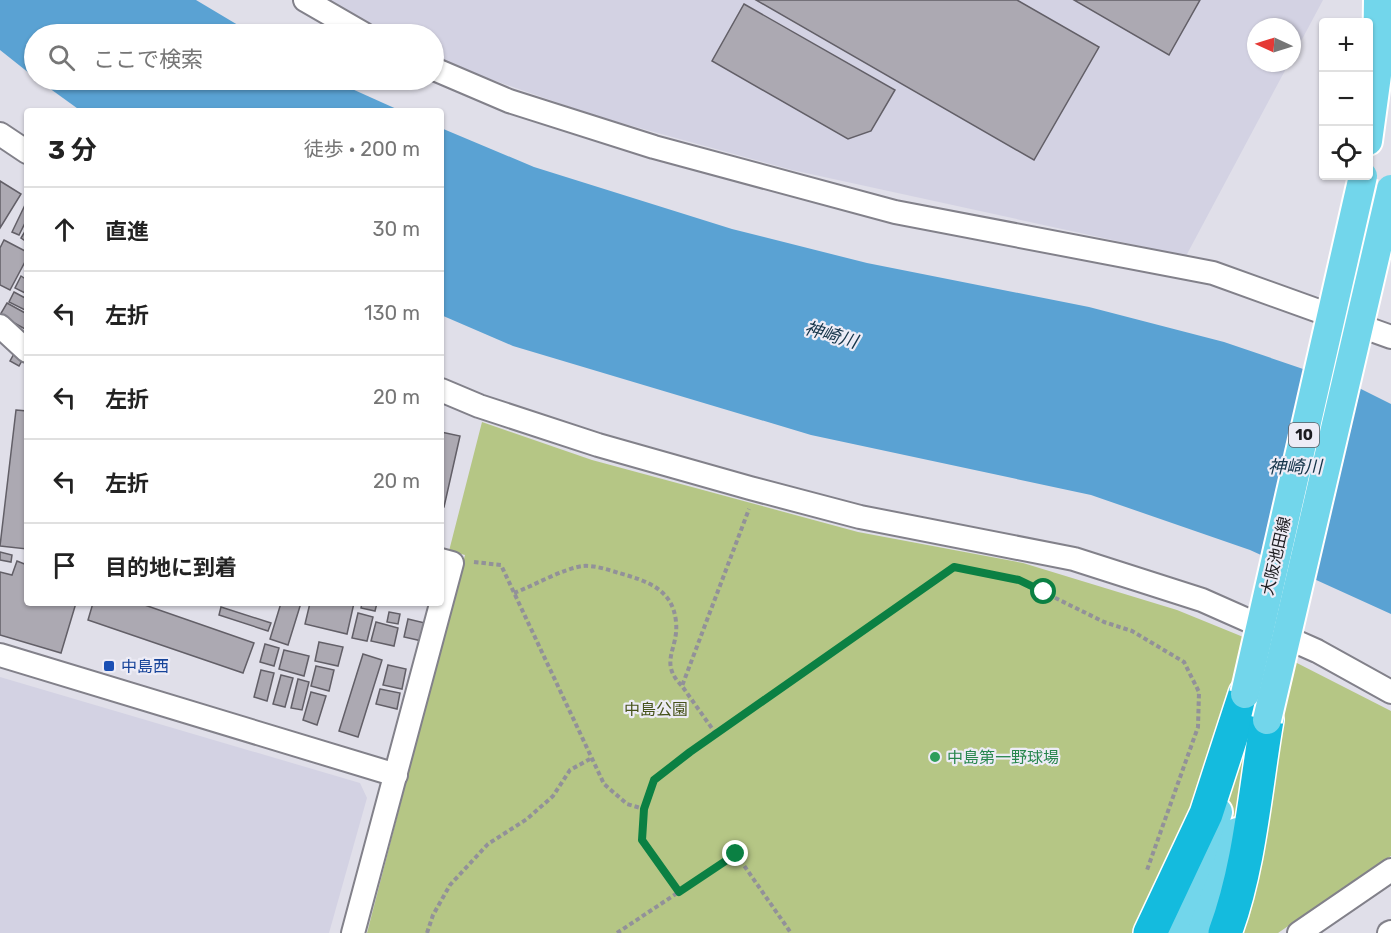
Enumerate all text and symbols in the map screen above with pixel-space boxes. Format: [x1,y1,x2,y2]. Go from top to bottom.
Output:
north arrow [1247,18,1301,72]
map controls [1319,18,1373,180]
button: + [1319,18,1373,72]
search box [24,24,444,90]
icon: search [45,41,78,74]
text: ここで検索 [93,46,203,73]
button: − [1319,72,1373,126]
button: locate [1319,126,1373,180]
text: 3 分 [48,135,97,166]
text: 徒歩 · 200 m [304,137,420,161]
icon: ahead [48,213,81,246]
text: 30 m [373,217,420,241]
text: 直進 [105,218,149,245]
icon: left [48,297,81,330]
text: 130 m [364,301,420,325]
text: 左折 [105,302,149,329]
water label: 神崎川 [802,317,862,354]
icon: left [48,381,81,414]
text: 20 m [373,385,420,409]
text: 左折 [105,386,149,413]
road number: 10 [1289,423,1319,447]
water label: 神崎川 [1268,456,1324,478]
icon: left [48,465,81,498]
text: 20 m [373,469,420,493]
text: 左折 [105,470,149,497]
street label: 大阪池田線 [1258,515,1294,597]
icon: arrive [48,549,81,582]
text: 目的地に到着 [105,554,237,581]
route start [1030,578,1056,604]
place label: 中島西 [121,657,169,676]
marker: 中島西 [102,659,116,673]
park label: 中島公園 [624,700,688,719]
place label: 中島第一野球場 [947,748,1059,767]
marker: 中島第一野球場 [928,750,942,764]
route end [722,840,748,866]

